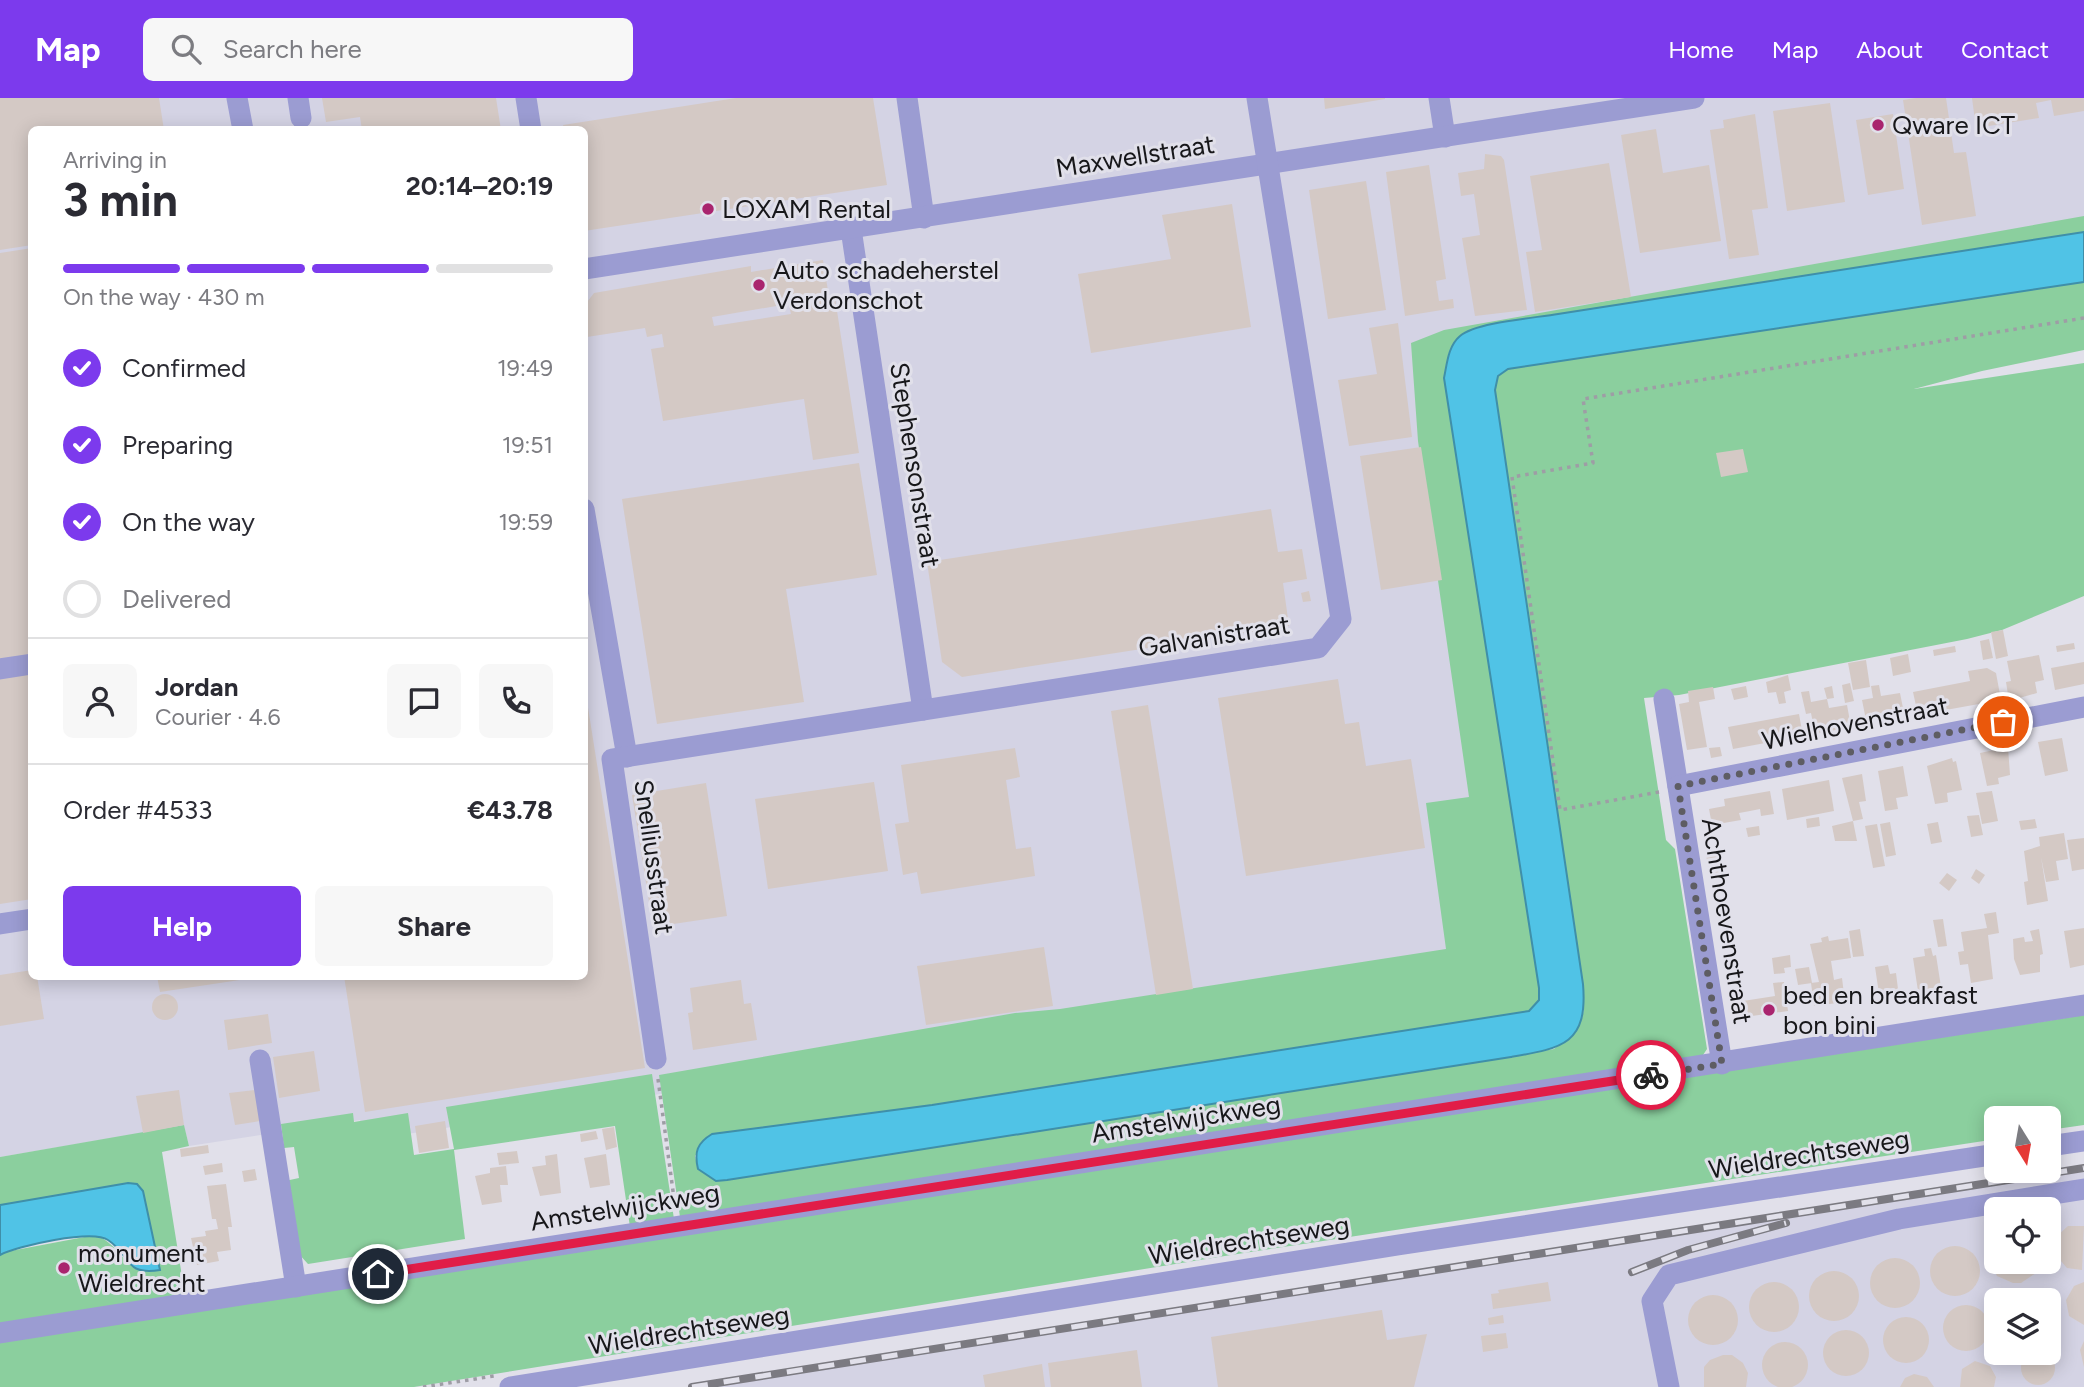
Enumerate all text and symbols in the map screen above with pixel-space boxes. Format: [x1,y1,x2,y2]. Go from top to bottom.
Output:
search box [143,18,633,81]
text: Map [35,30,101,69]
icon: search [167,30,205,68]
text: Search here [223,33,362,65]
text: Home [1668,35,1734,64]
text: Map [1772,35,1818,64]
text: About [1856,35,1923,64]
text: Contact [1961,35,2049,64]
place label: Qware ICT [1892,109,2016,141]
marker: Qware ICT [1870,117,1886,133]
street label: Maxwellstraat [1053,128,1217,184]
text: Arriving in [63,146,167,174]
text: 20:14–20:19 [406,170,553,202]
text: 3 min [63,172,178,228]
place label: LOXAM Rental [722,193,891,225]
marker: LOXAM Rental [700,201,716,217]
place label: Auto schadeherstel Verdonschot [773,254,999,316]
marker: Auto schadeherstel Verdonschot [751,277,767,293]
text: On the way · 430 m [63,283,265,311]
icon: check [63,349,101,387]
text: Confirmed [122,352,246,384]
text: 19:49 [497,354,553,382]
street label: Stephensonstraat [883,360,947,570]
icon: check [63,426,101,464]
text: Preparing [122,429,233,461]
text: 19:51 [502,431,553,459]
icon: check [63,503,101,541]
text: On the way [122,506,255,538]
text: 19:59 [498,508,553,536]
text: Delivered [122,583,231,615]
street label: Galvanistraat [1136,608,1292,664]
button: person [63,664,137,738]
button: chat [387,664,461,738]
button: phone [479,664,553,738]
text: Jordan [155,671,238,703]
street label: Wielhovenstraat [1759,689,1951,757]
pin [1973,692,2033,752]
text: Courier · 4.6 [155,703,281,731]
icon: bag [1984,703,2022,741]
street label: Snelliusstraat [627,778,681,937]
text: Order #4533 [63,794,212,826]
text: €43.78 [467,794,553,826]
street label: Achthoevenstraat [1695,816,1759,1027]
button: Help [63,886,301,966]
button: Share [315,886,553,966]
place label: bed en breakfast bon bini [1783,979,1978,1041]
marker: bed en breakfast bon bini [1761,1002,1777,1018]
courier [1616,1040,1686,1110]
icon: bike [1632,1056,1670,1094]
street label: Amstelwijckweg [1089,1088,1283,1150]
north arrow [1984,1106,2062,1183]
map controls [1984,1106,2061,1365]
street label: Wieldrechtseweg [1706,1122,1912,1186]
street label: Amstelwijckweg [528,1176,722,1238]
button: locate [1984,1197,2061,1274]
street label: Wieldrechtseweg [1146,1208,1352,1272]
place label: monument Wieldrecht [78,1237,206,1299]
pin [348,1244,408,1304]
icon: home [359,1255,397,1293]
marker: monument Wieldrecht [56,1260,72,1276]
button: layers [1984,1288,2061,1365]
street label: Wieldrechtseweg [586,1298,792,1362]

